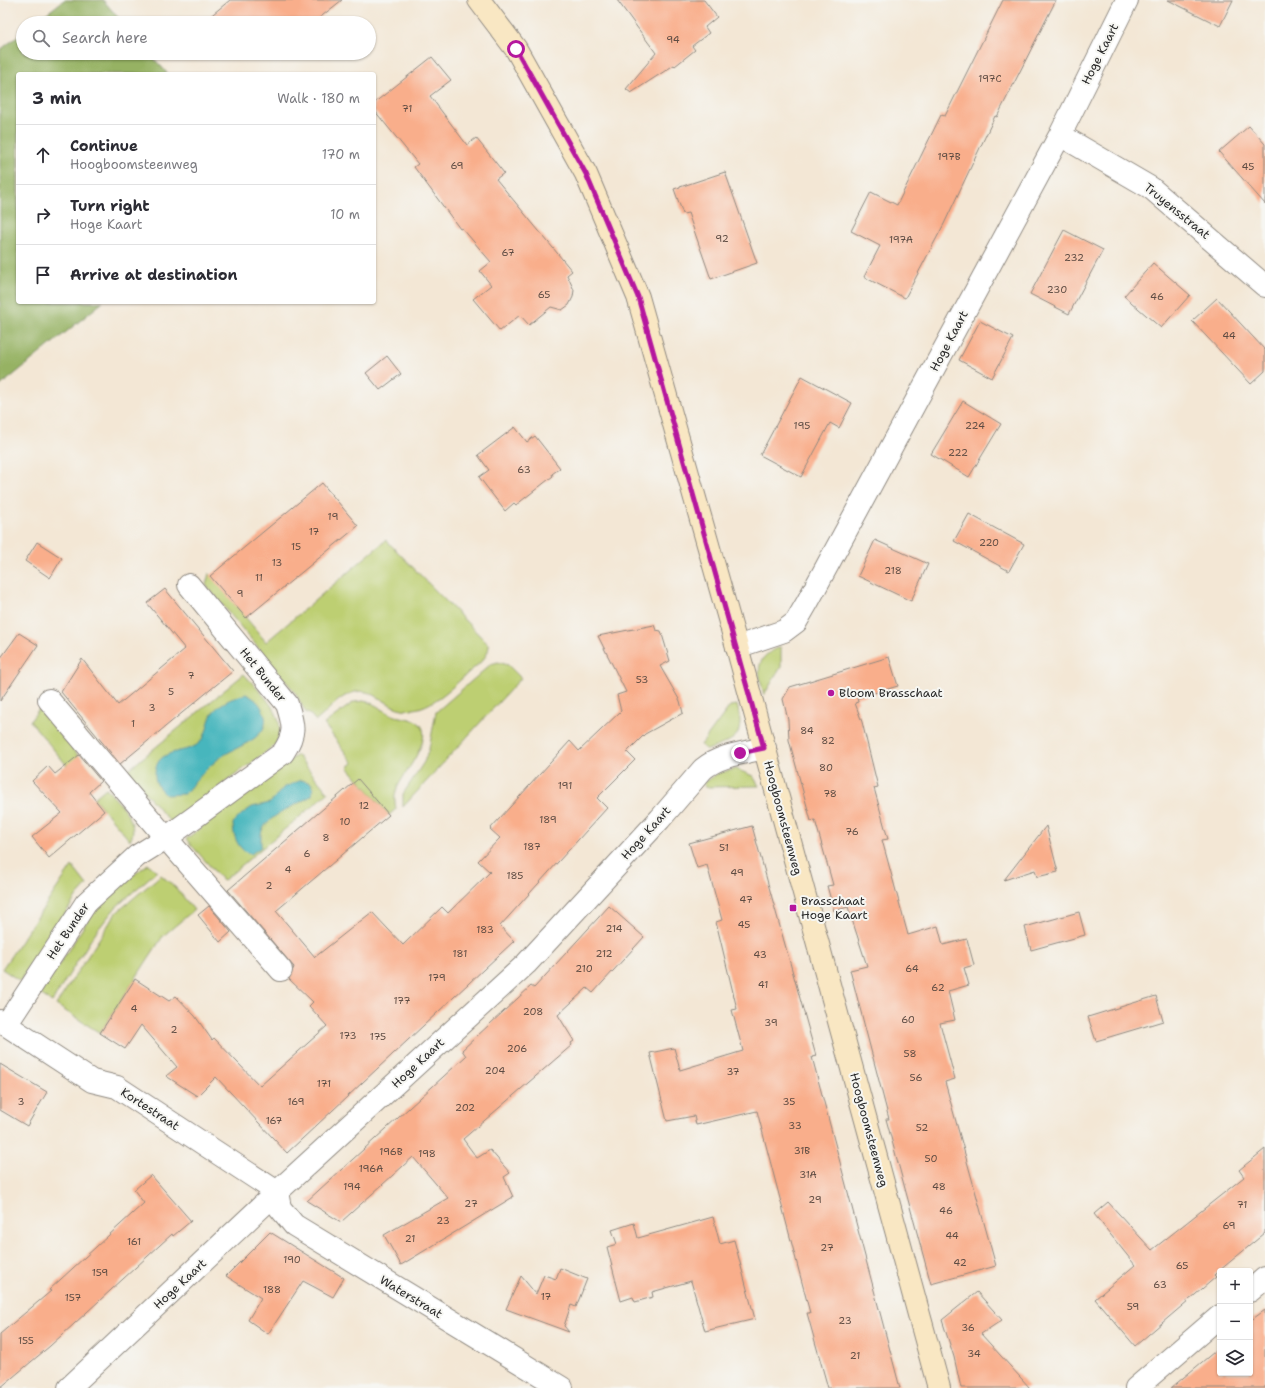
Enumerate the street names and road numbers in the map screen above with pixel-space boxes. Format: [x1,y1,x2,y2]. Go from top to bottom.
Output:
street label: Hoge Kaart [1078,21,1122,87]
street label: Truyensstraat [1141,179,1213,243]
street label: Hoge Kaart [926,308,972,374]
street label: Het Bunder [236,644,290,706]
street label: Hoogboomsteenweg [760,759,806,877]
street label: Hoge Kaart [618,803,674,863]
street label: Het Bunder [43,899,93,963]
street label: Hoge Kaart [388,1034,448,1092]
street label: Hoogboomsteenweg [846,1071,892,1189]
street label: Kortestraat [118,1084,182,1134]
street label: Hoge Kaart [150,1255,210,1313]
street label: Waterstraat [377,1272,445,1322]

